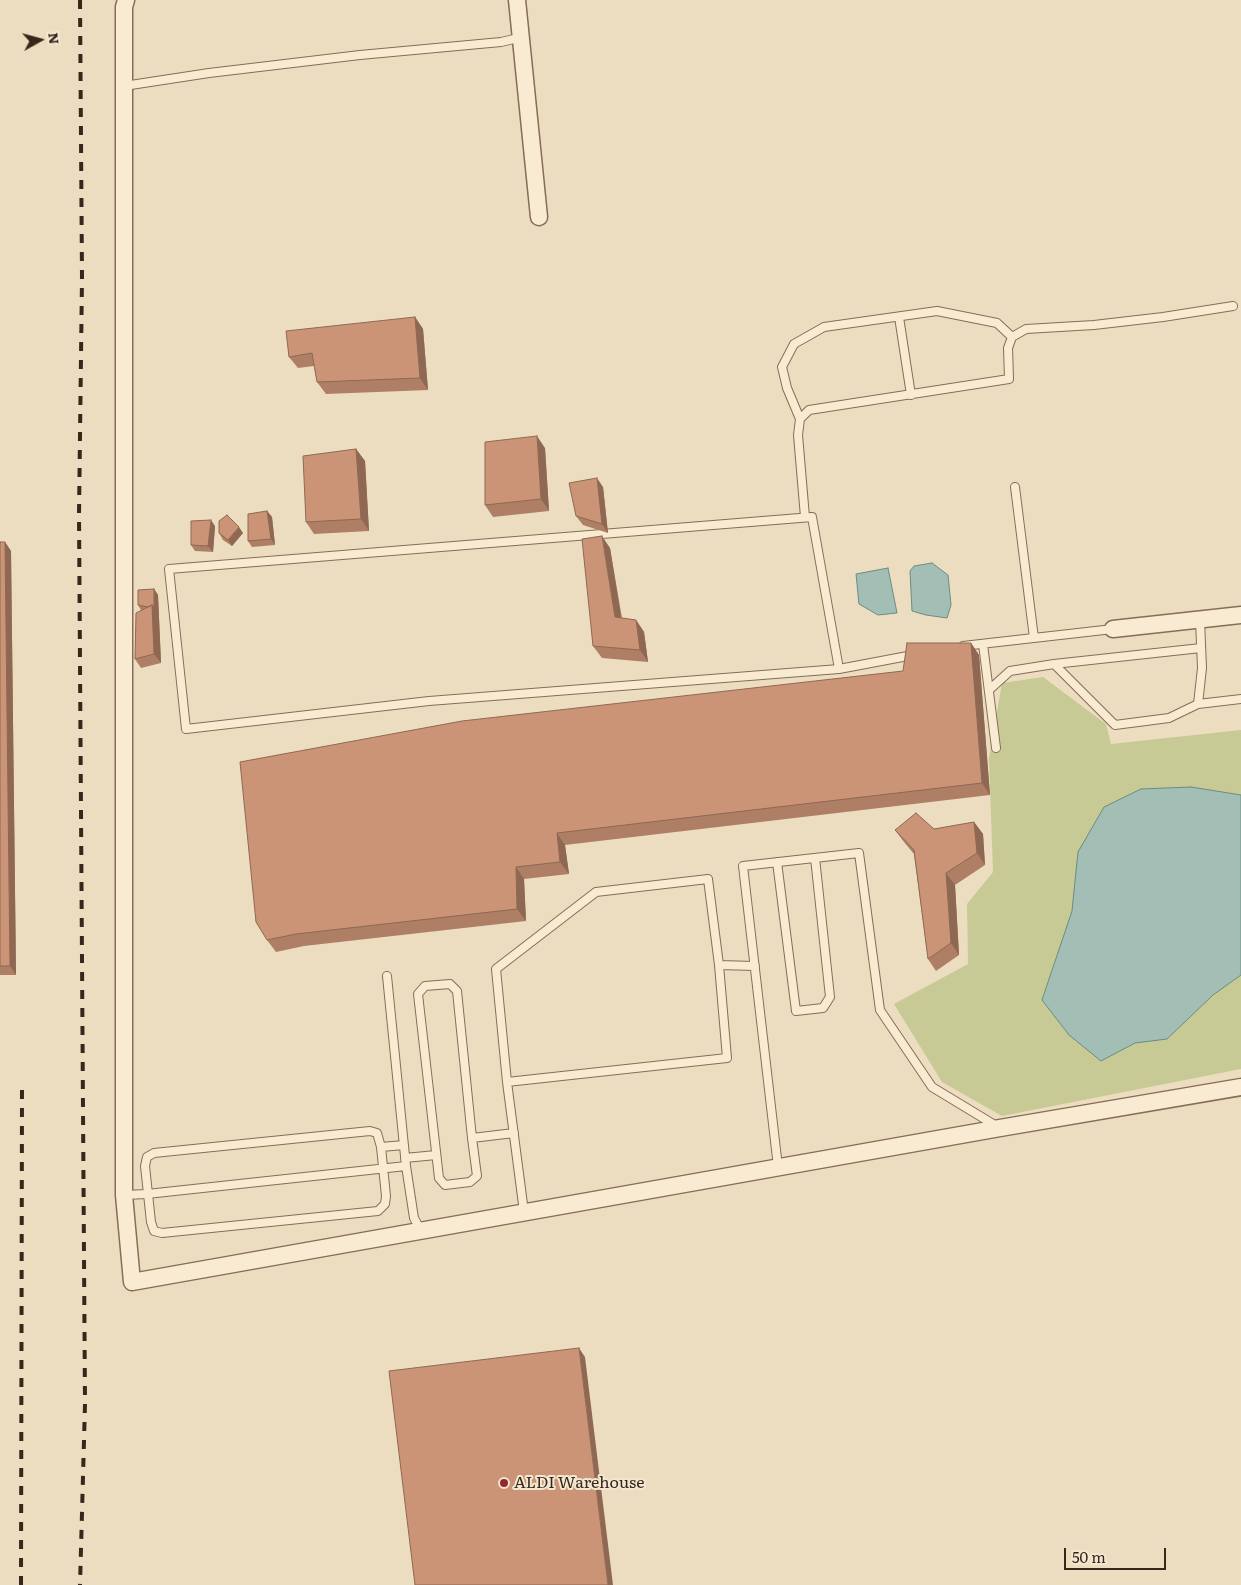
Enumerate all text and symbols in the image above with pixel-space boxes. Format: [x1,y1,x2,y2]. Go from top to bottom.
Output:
north arrow [15,15,65,65]
text: N [44,31,66,45]
place label: ALDI Warehouse [514,1473,645,1493]
marker: ALDI Warehouse [498,1477,510,1489]
scale bar [1066,1538,1168,1570]
text: 50 m [1072,1545,1106,1568]

